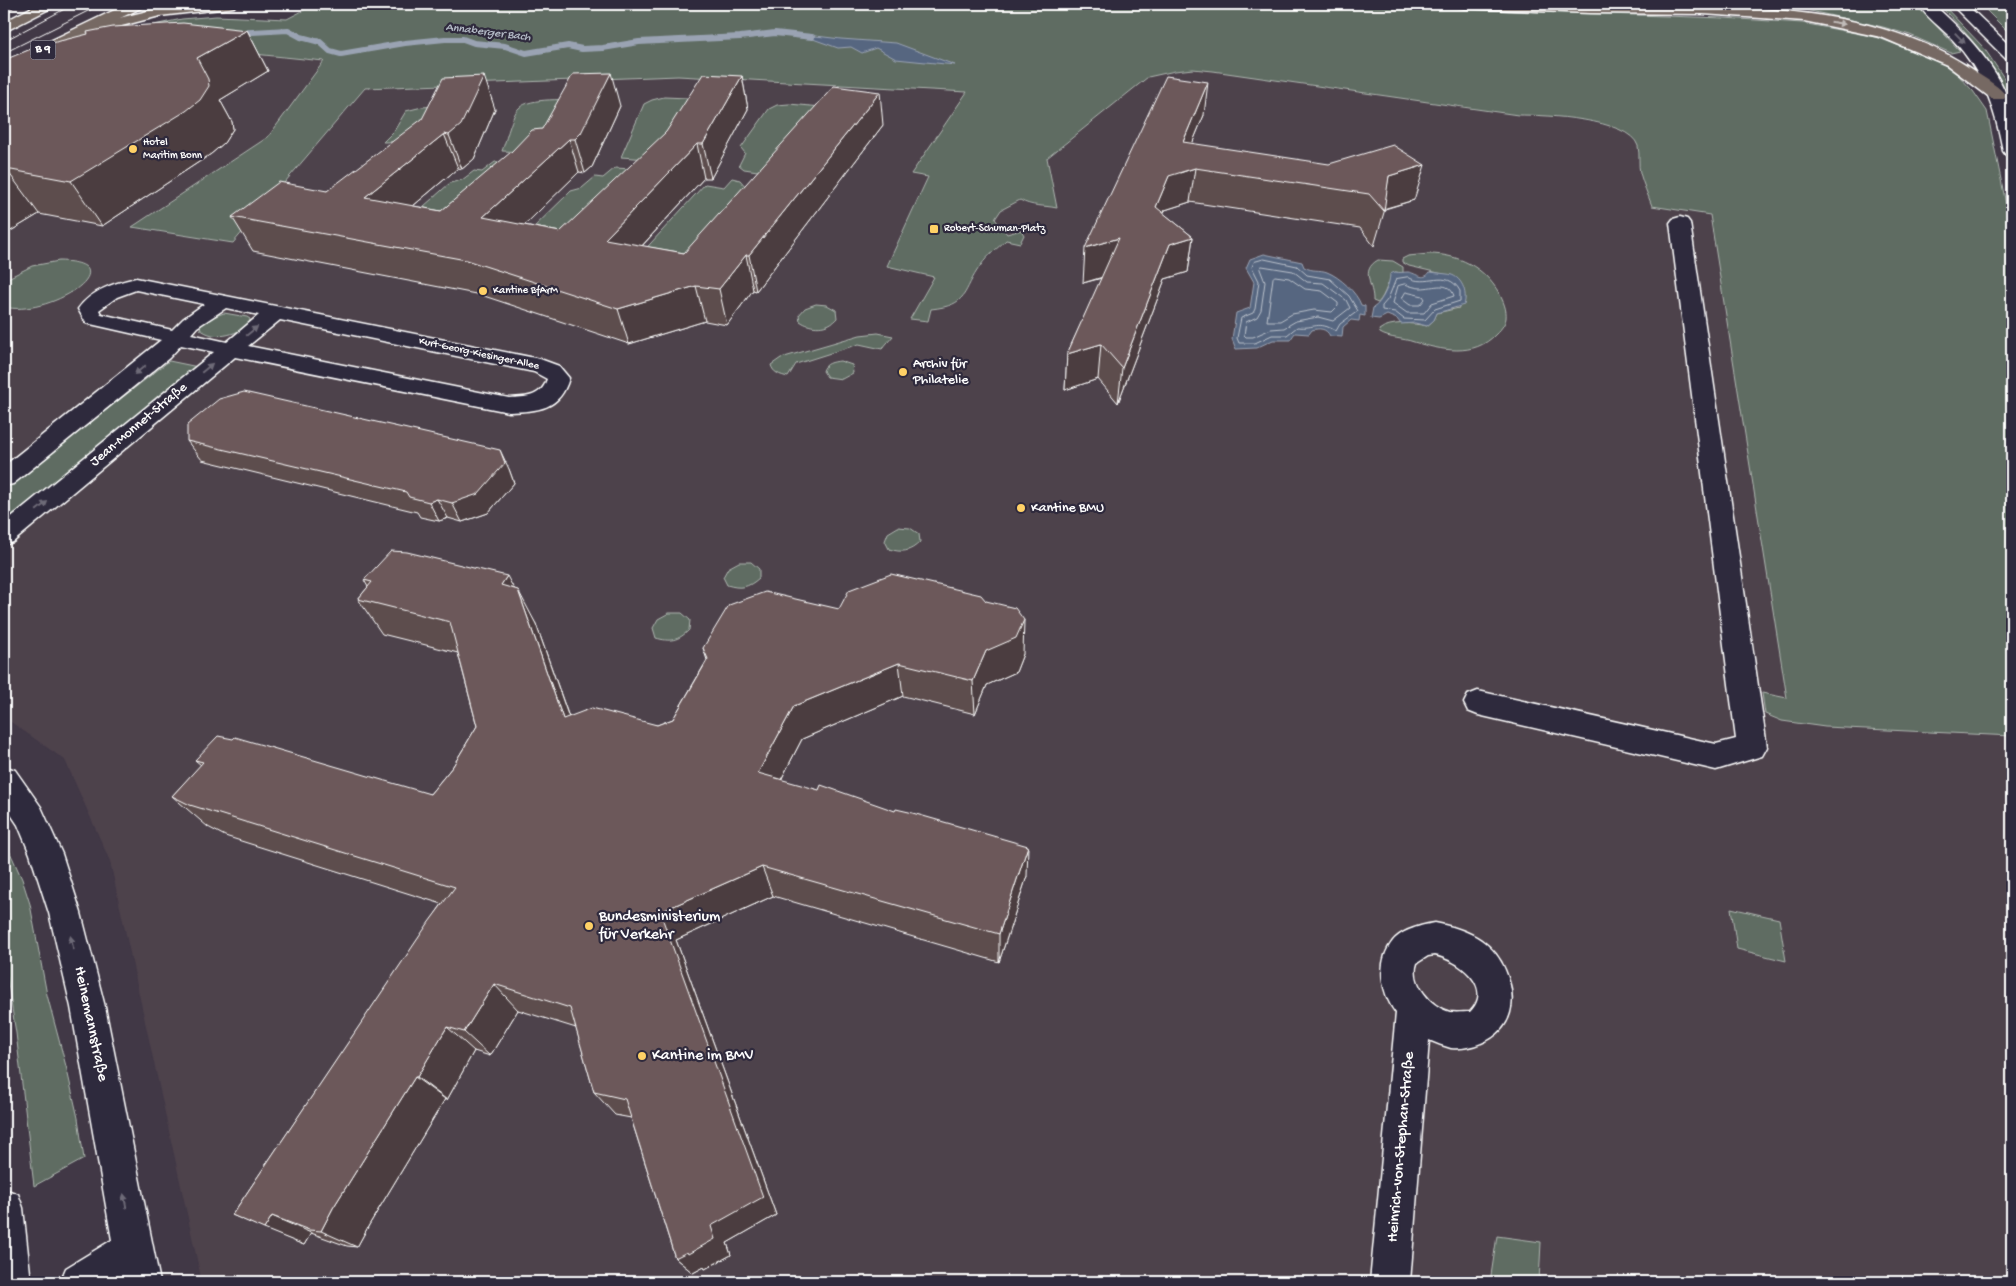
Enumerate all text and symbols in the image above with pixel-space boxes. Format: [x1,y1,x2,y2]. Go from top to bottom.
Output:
one-way arrow [1830,19,1846,27]
water label: Annaberger Bach [445,21,532,45]
one-way arrow [1954,32,1966,44]
road number: B 9 [30,40,56,60]
place label: Hotel Maritim Bonn [143,137,203,162]
marker: Hotel Maritim Bonn [127,143,139,155]
marker: Robert-Schuman-Platz [928,223,940,235]
place label: Robert-Schuman-Platz [944,223,1046,235]
place label: Kantine BfArM [493,284,558,297]
marker: Kantine BfArM [477,285,489,297]
one-way arrow [246,326,259,337]
street label: Kurt-Georg-Kiesinger-Allee [418,335,541,373]
place label: Archiv für Philatelie [912,356,969,389]
one-way arrow [200,363,213,374]
one-way arrow [134,365,147,376]
marker: Archiv für Philatelie [897,366,909,378]
street label: Jean-Monnet-Straße [87,379,192,471]
one-way arrow [35,500,48,511]
place label: Kantine BMU [1031,500,1104,517]
marker: Kantine BMU [1015,502,1027,514]
place label: Bundesministerium für Verkehr [598,908,721,945]
marker: Bundesministerium für Verkehr [583,920,595,932]
one-way arrow [68,935,76,950]
street label: Heinemannstraße [69,965,112,1084]
place label: Kantine im BMV [652,1047,754,1066]
marker: Kantine im BMV [636,1050,648,1062]
street label: Heinrich-von-Stephan-Straße [1384,1050,1420,1243]
one-way arrow [121,1194,129,1209]

